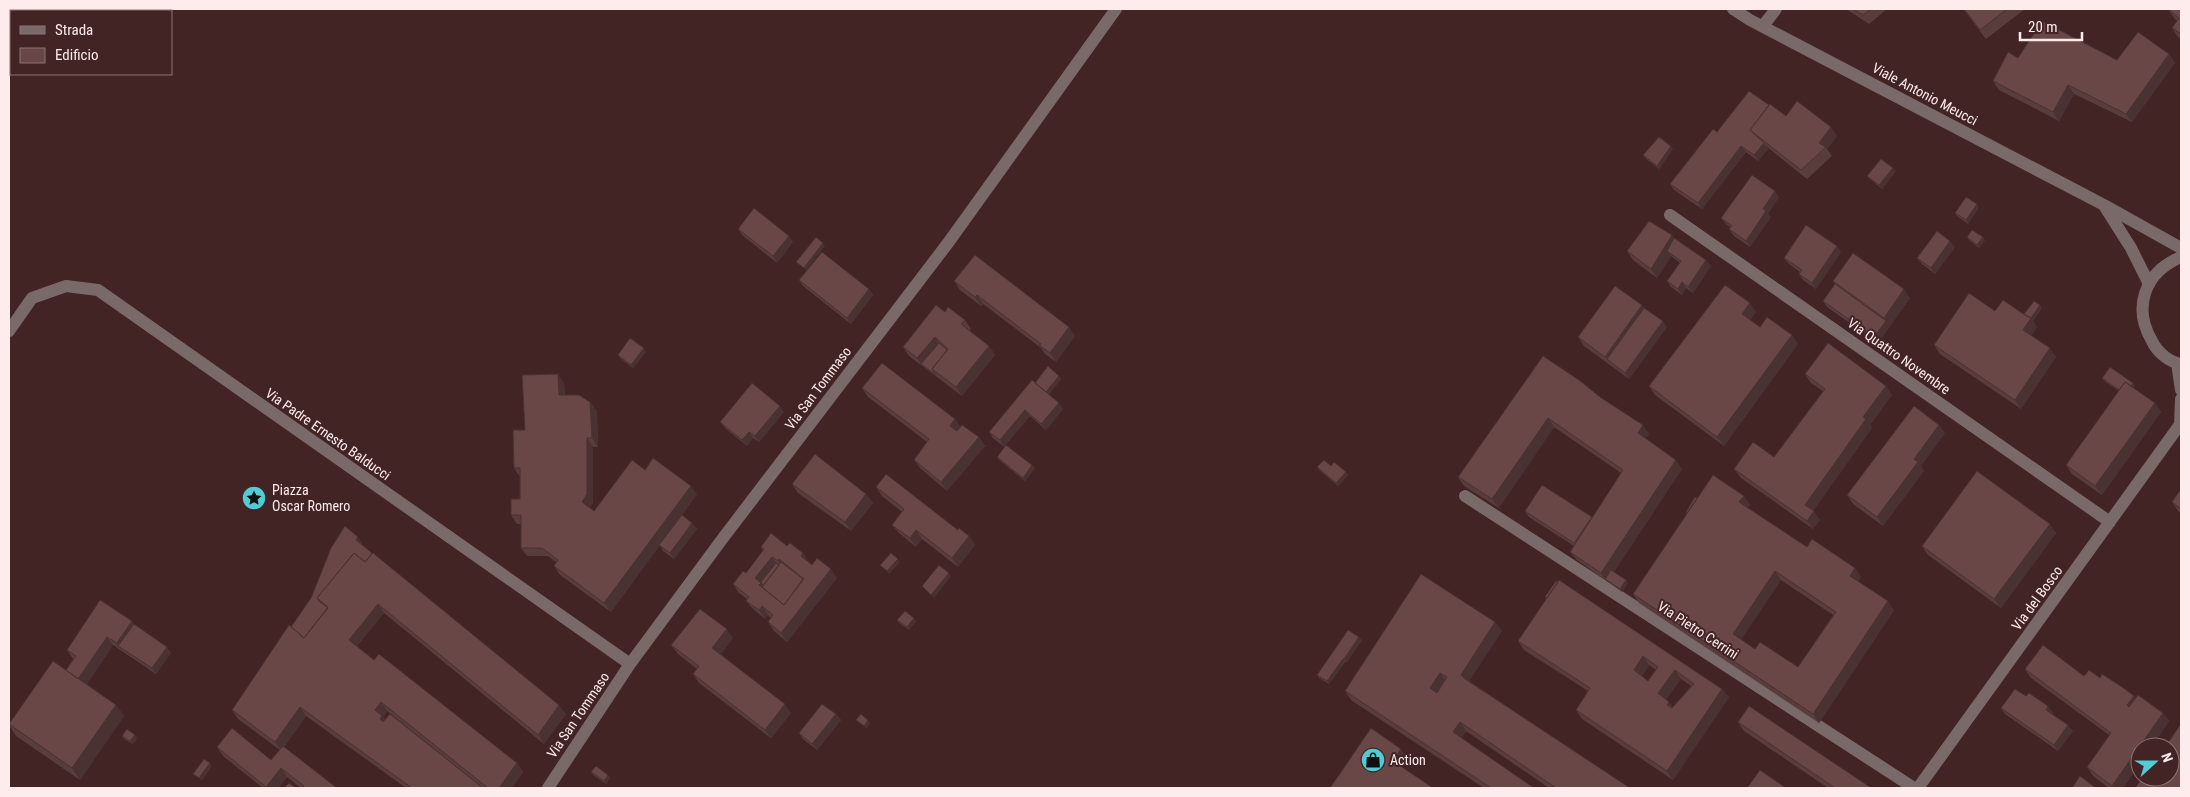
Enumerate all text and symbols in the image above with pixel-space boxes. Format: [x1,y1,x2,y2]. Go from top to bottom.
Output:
legend [10,10,172,75]
scale bar [2020,10,2082,42]
text: 20 m [2028,18,2058,36]
text: Strada [55,21,93,39]
text: Edificio [55,46,98,64]
street label: Viale Antonio Meucci [1870,59,1980,129]
street label: Via Quattro Novembre [1845,315,1954,398]
street label: Via San Tommaso [782,343,854,433]
street label: Via Padre Ernesto Balducci [262,385,394,483]
place label: Piazza Oscar Romero [272,482,350,514]
place icon: Piazza Oscar Romero [241,485,267,511]
street label: Via del Bosco [2008,563,2066,633]
street label: Via Pietro Cerrini [1655,598,1741,662]
street label: Via San Tommaso [544,669,612,761]
north arrow [2130,737,2180,787]
shop icon: Action [1360,747,1386,773]
text: N [2158,750,2176,764]
place label: Action [1390,752,1426,768]

